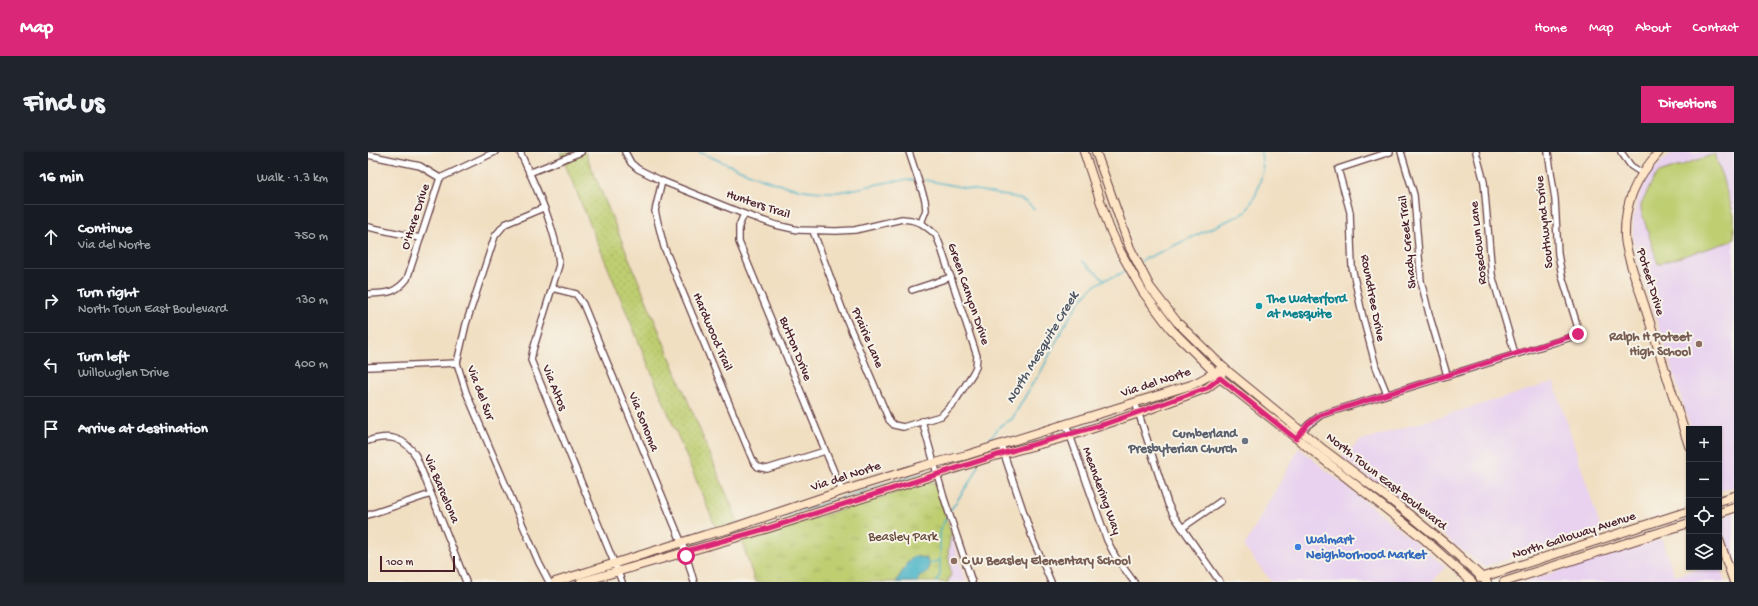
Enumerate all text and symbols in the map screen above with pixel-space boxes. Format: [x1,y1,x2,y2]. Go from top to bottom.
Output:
text: Map [20,17,53,40]
text: Home [1535,20,1567,37]
text: Map [1589,20,1613,37]
text: About [1635,20,1671,37]
text: Contact [1693,20,1738,37]
button: Directions [1641,86,1734,123]
text: Find us [24,88,104,121]
text: 16 min [40,168,83,188]
text: Walk · 1.3 km [257,171,328,186]
street label: Southwynd Drive [1533,175,1557,269]
street label: O'Hare Drive [398,182,434,252]
street label: Hunters Trail [724,187,792,223]
street label: Shady Creek Trail [1396,194,1420,289]
street label: Rosedown Lane [1467,200,1491,285]
text: Continue [78,220,132,238]
icon: ahead [40,226,62,248]
text: 750 m [295,229,328,244]
text: Via del Norte [78,238,150,253]
street label: Green Canyon Drive [944,241,993,347]
street label: Poteet Drive [1632,246,1667,318]
street label: Roundtree Drive [1356,253,1388,343]
text: Turn right [78,284,138,302]
water label: North Mesquite Creek [1003,287,1084,407]
icon: right [40,290,62,312]
street label: Hardwood Trail [689,291,735,374]
place label: The Waterford at Mesquite [1266,291,1348,322]
text: 130 m [296,293,328,308]
marker: The Waterford at Mesquite [1254,301,1264,311]
text: North Town East Boulevard [78,302,227,317]
street label: Prairie Lane [847,305,886,371]
street label: Button Drive [775,314,815,383]
route end [1569,325,1587,343]
place label: Ralph H Poteet High School [1608,330,1693,360]
marker: Ralph H Poteet High School [1694,339,1704,349]
text: Turn left [78,348,129,366]
icon: left [40,354,62,376]
text: 400 m [295,357,328,372]
street label: Via Altos [538,362,570,414]
street label: Via del Sur [462,363,498,424]
street label: Via del Norte [1118,365,1193,402]
text: Willowglen Drive [78,366,169,381]
street label: Via Sonoma [624,389,662,455]
icon: arrive [40,418,62,440]
text: Arrive at destination [78,420,208,438]
map controls [1686,426,1722,570]
button: + [1686,426,1722,462]
place label: Cumberland Presbyterian Church [1127,427,1238,457]
street label: North Town East Boulevard [1323,430,1450,535]
marker: Cumberland Presbyterian Church [1240,436,1250,446]
street label: Meandering Way [1078,445,1124,537]
street label: Via Barcelona [419,452,462,526]
street label: Via del Norte [808,459,883,496]
button: − [1686,462,1722,498]
button: locate [1686,498,1722,534]
street label: North Galloway Avenue [1510,509,1638,563]
park label: Beasley Park [867,530,939,545]
place label: Walmart Neighborhood Market [1305,533,1428,563]
button: layers [1686,534,1722,570]
marker: Walmart Neighborhood Market [1293,542,1303,552]
route start [677,547,695,565]
scale bar [380,554,455,573]
place label: C W Beasley Elementary School [961,554,1131,569]
marker: C W Beasley Elementary School [949,556,959,566]
text: 100 m [386,557,413,569]

